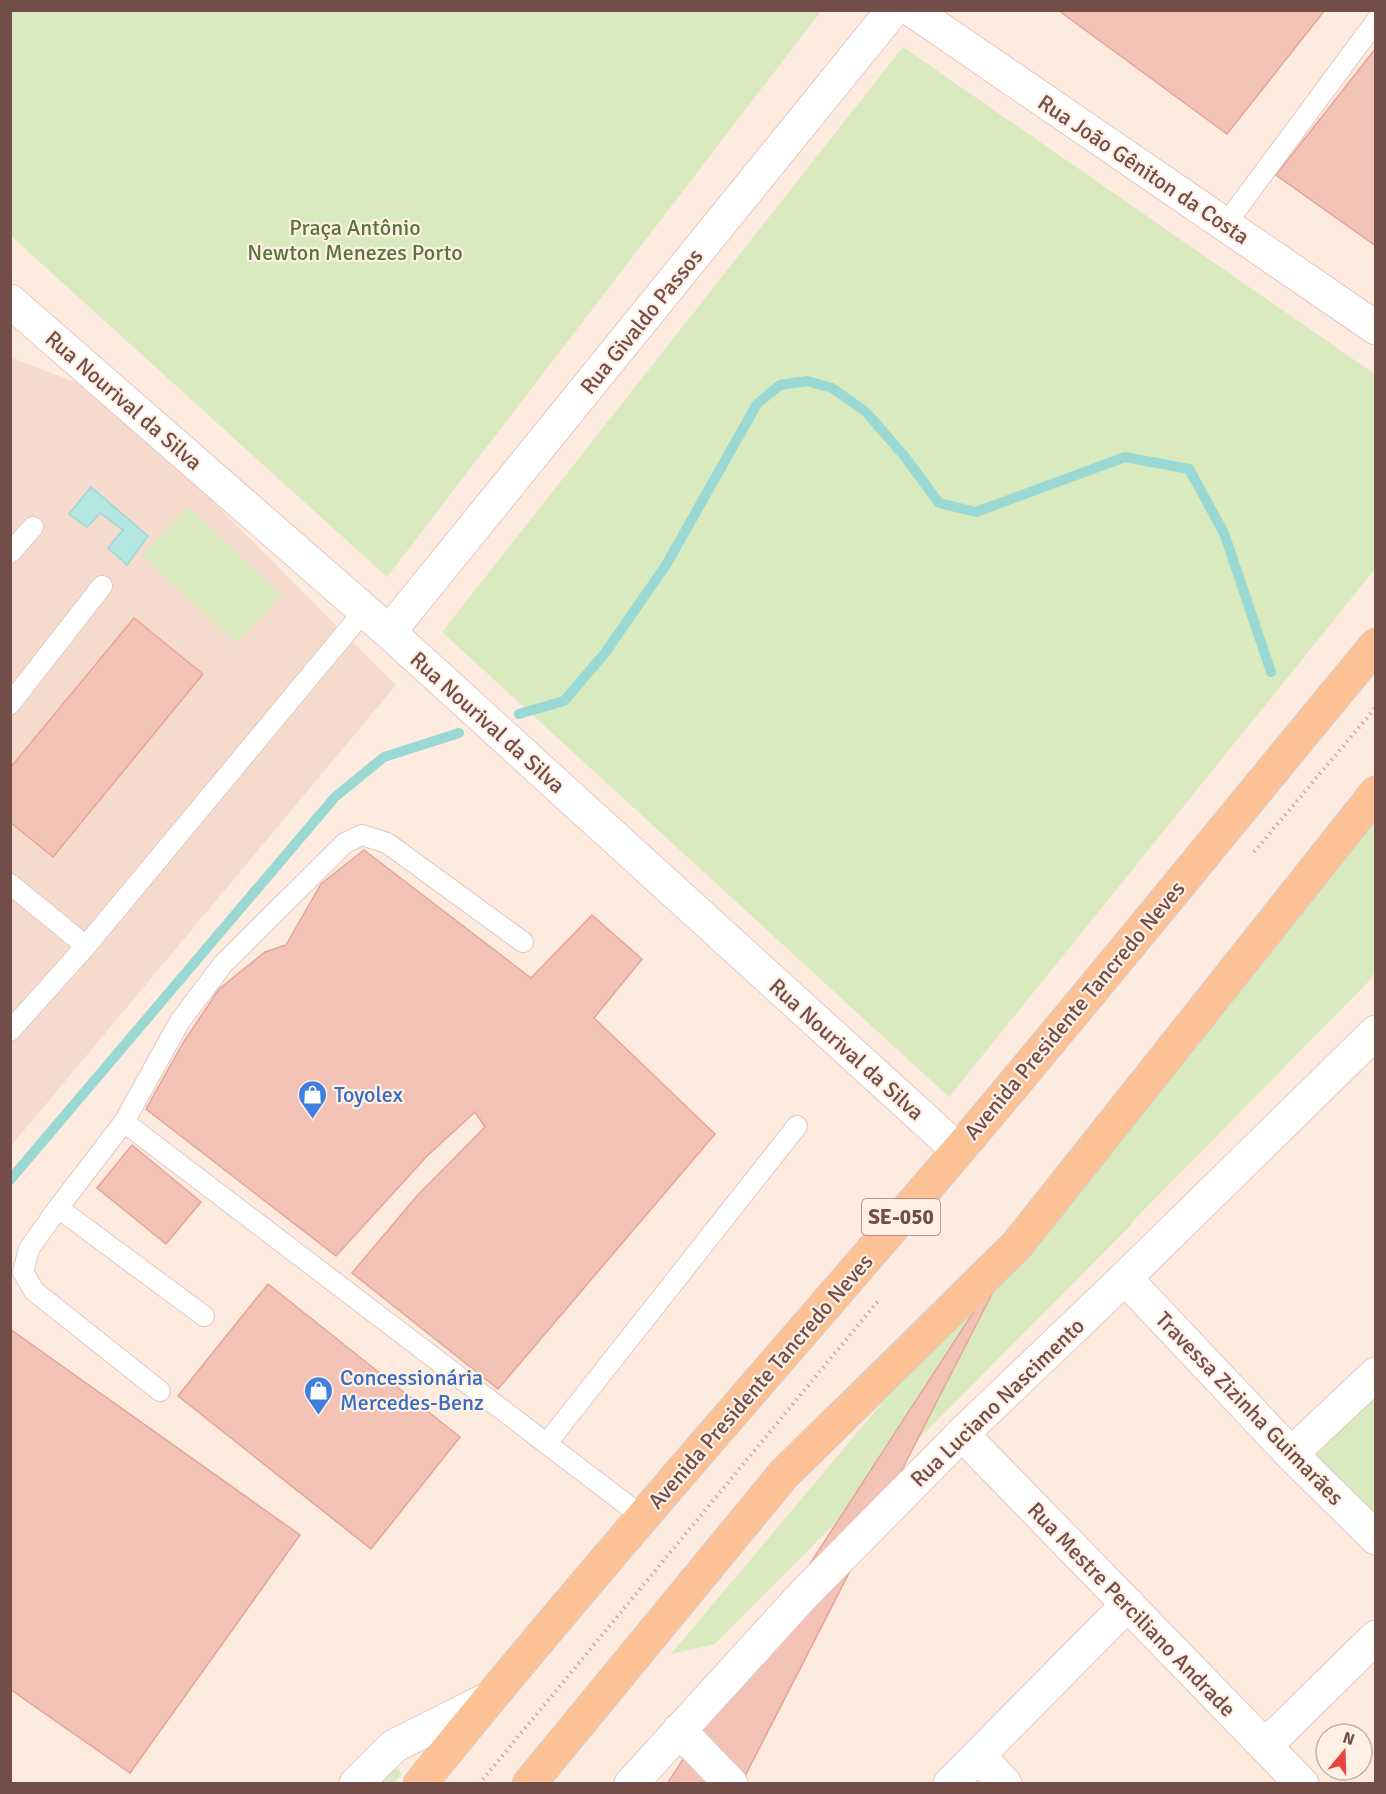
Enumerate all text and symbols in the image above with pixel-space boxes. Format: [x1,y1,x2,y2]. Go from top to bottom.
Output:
street label: Rua João Gêniton da Costa [1033,89,1254,250]
park label: Praça Antônio Newton Menezes Porto [247,214,463,266]
street label: Rua Givaldo Passos [574,243,708,400]
street label: Rua Nourival da Silva [40,325,208,476]
street label: Rua Nourival da Silva [405,646,571,799]
street label: Avenida Presidente Tancredo Neves [958,875,1191,1145]
street label: Rua Nourival da Silva [764,973,930,1126]
shop icon: Toyolex [297,1078,329,1120]
place label: Toyolex [334,1081,403,1108]
road number: SE-050 [862,1199,940,1235]
street label: Avenida Presidente Tancredo Neves [642,1248,879,1514]
street label: Travessa Zizinha Guimarães [1150,1306,1349,1511]
street label: Rua Luciano Nascimento [905,1312,1090,1492]
place label: Concessionária Mercedes-Benz [340,1364,484,1416]
shop icon: Concessionária Mercedes-Benz [303,1374,335,1416]
street label: Rua Mestre Perciliano Andrade [1022,1496,1241,1722]
north arrow [1314,1722,1374,1782]
text: N [1340,1727,1357,1750]

